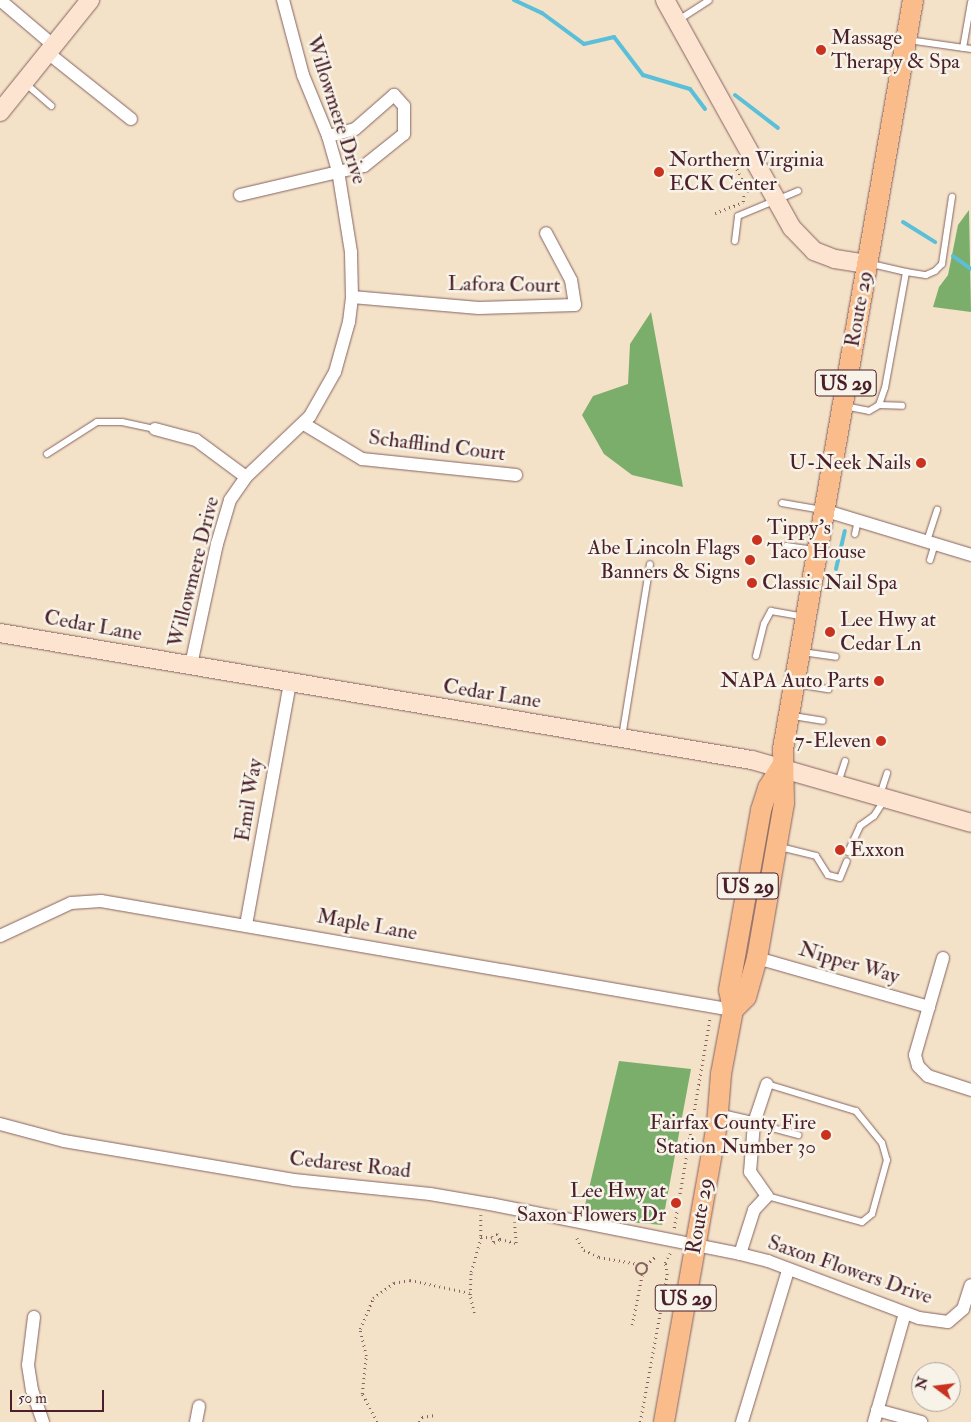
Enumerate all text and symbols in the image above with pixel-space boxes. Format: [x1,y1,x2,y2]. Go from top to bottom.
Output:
place label: Massage Therapy & Spa [831,25,960,75]
street label: Willowmere Drive [300,33,372,187]
marker: Massage Therapy & Spa [815,44,827,56]
place label: Northern Virginia ECK Center [669,147,824,197]
marker: Northern Virginia ECK Center [653,166,665,178]
street label: Route 29 [840,269,878,349]
street label: Lafora Court [448,271,560,299]
road number: US 29 [815,366,877,400]
street label: Schafflind Court [367,425,507,467]
place label: U-Neek Nails [789,450,911,476]
marker: U-Neek Nails [915,457,927,469]
street label: Willowmere Drive [163,494,225,650]
place label: Tippy's Taco House [767,515,866,565]
marker: Tippy's Taco House [751,534,763,546]
place label: Abe Lincoln Flags Banners & Signs [588,535,740,585]
marker: Abe Lincoln Flags Banners & Signs [744,554,756,566]
place label: Classic Nail Spa [762,570,897,596]
marker: Classic Nail Spa [746,577,758,589]
street label: Cedar Lane [42,605,144,647]
place label: Lee Hwy at Cedar Ln [840,607,936,657]
marker: Lee Hwy at Cedar Ln [824,626,836,638]
place label: NAPA Auto Parts [720,668,869,694]
street label: Cedar Lane [441,674,543,714]
marker: NAPA Auto Parts [873,675,885,687]
place label: 7-Eleven [795,728,871,754]
marker: 7-Eleven [875,735,887,747]
street label: Emil Way [230,757,268,843]
place label: Exxon [850,837,904,863]
marker: Exxon [834,844,846,856]
road number: US 29 [717,868,779,904]
street label: Maple Lane [315,904,419,946]
street label: Nipper Way [796,937,902,989]
place label: Fairfax County Fire Station Number 30 [650,1110,816,1160]
marker: Fairfax County Fire Station Number 30 [820,1129,832,1141]
street label: Cedarest Road [288,1146,412,1184]
street label: Route 29 [681,1176,719,1256]
place label: Lee Hwy at Saxon Flowers Dr [517,1178,666,1228]
marker: Lee Hwy at Saxon Flowers Dr [670,1197,682,1209]
street label: Saxon Flowers Drive [764,1230,936,1310]
road number: US 29 [655,1280,717,1316]
north arrow [911,1362,961,1412]
text: N [912,1375,932,1392]
scale bar [12,1380,106,1412]
text: 50 m [18,1389,47,1408]

